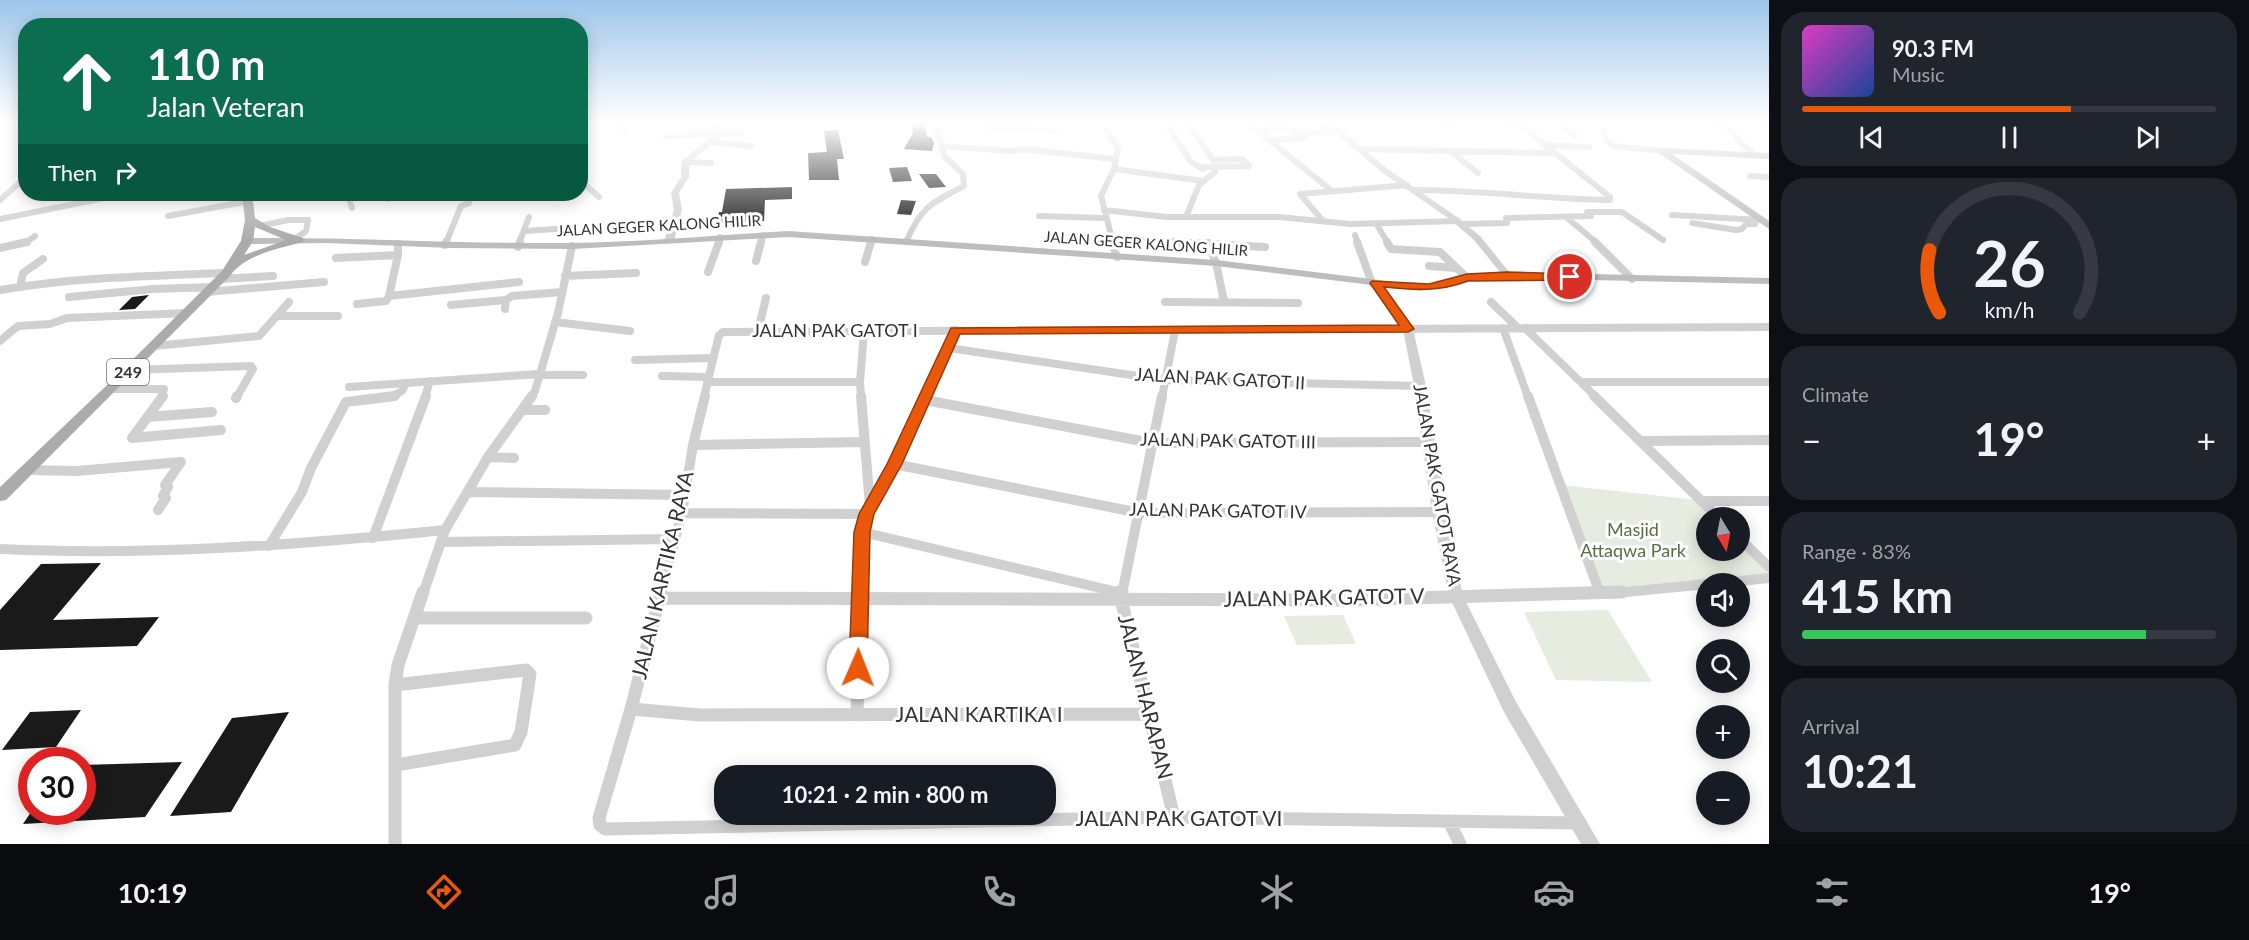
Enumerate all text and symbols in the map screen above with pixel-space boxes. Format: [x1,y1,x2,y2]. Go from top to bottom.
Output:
text: 90.3 FM [1892,35,1974,62]
text: 110 m [147,39,265,89]
icon: ahead [48,42,126,120]
text: Music [1892,62,1945,86]
text: Jalan Veteran [147,90,304,123]
icon: previous [1855,121,1888,154]
icon: pause [1993,121,2026,154]
icon: next [2131,121,2164,154]
icon: right [109,156,142,189]
text: Then [48,159,97,186]
street label: JALAN GEGER KALONG HILIR [556,211,762,239]
text: 26 [1973,225,2045,300]
street label: JALAN GEGER KALONG HILIR [1044,227,1249,259]
pin [1544,251,1595,302]
icon: arrive [1553,260,1586,293]
text: km/h [1984,297,2034,323]
street label: JALAN PAK GATOT I [752,319,918,341]
road number: 249 [107,359,149,385]
street label: JALAN PAK GATOT II [1134,363,1306,393]
street label: JALAN PAK GATOT RAYA [1409,382,1467,588]
text: Climate [1802,382,1869,406]
text: 19° [1974,412,2044,466]
text: − [1802,420,1821,460]
text: + [2197,420,2216,460]
street label: JALAN PAK GATOT III [1140,427,1316,453]
street label: JALAN KARTIKA RAYA [625,467,698,681]
street label: JALAN PAK GATOT IV [1129,497,1308,523]
north arrow [1696,507,1750,561]
map controls [1696,507,1750,825]
park label: Masjid Attaqwa Park [1580,518,1687,561]
text: Range · 83% [1802,539,1911,563]
text: 415 km [1802,569,1953,623]
button: sound [1696,573,1750,627]
street label: JALAN PAK GATOT V [1223,582,1425,611]
street label: JALAN HARAPAN [1114,612,1179,782]
position arrow [826,636,890,700]
button: search [1696,639,1750,693]
street label: JALAN KARTIKA I [895,701,1063,726]
button: + [1696,705,1750,759]
text: Arrival [1802,714,1860,738]
text: 10:21 [1802,744,1918,798]
speed limit sign: 30 [18,747,96,825]
button: − [1696,771,1750,825]
text: 10:21 · 2 min · 800 m [782,781,988,808]
street label: JALAN PAK GATOT VI [1076,805,1282,830]
icon: directions [423,871,465,913]
icon: music [701,871,743,913]
icon: phone [978,871,1020,913]
icon: climate [1256,871,1298,913]
icon: car [1533,871,1575,913]
icon: filters [1811,871,1853,913]
text: 10:19 [118,876,187,909]
text: 19° [2089,876,2131,909]

